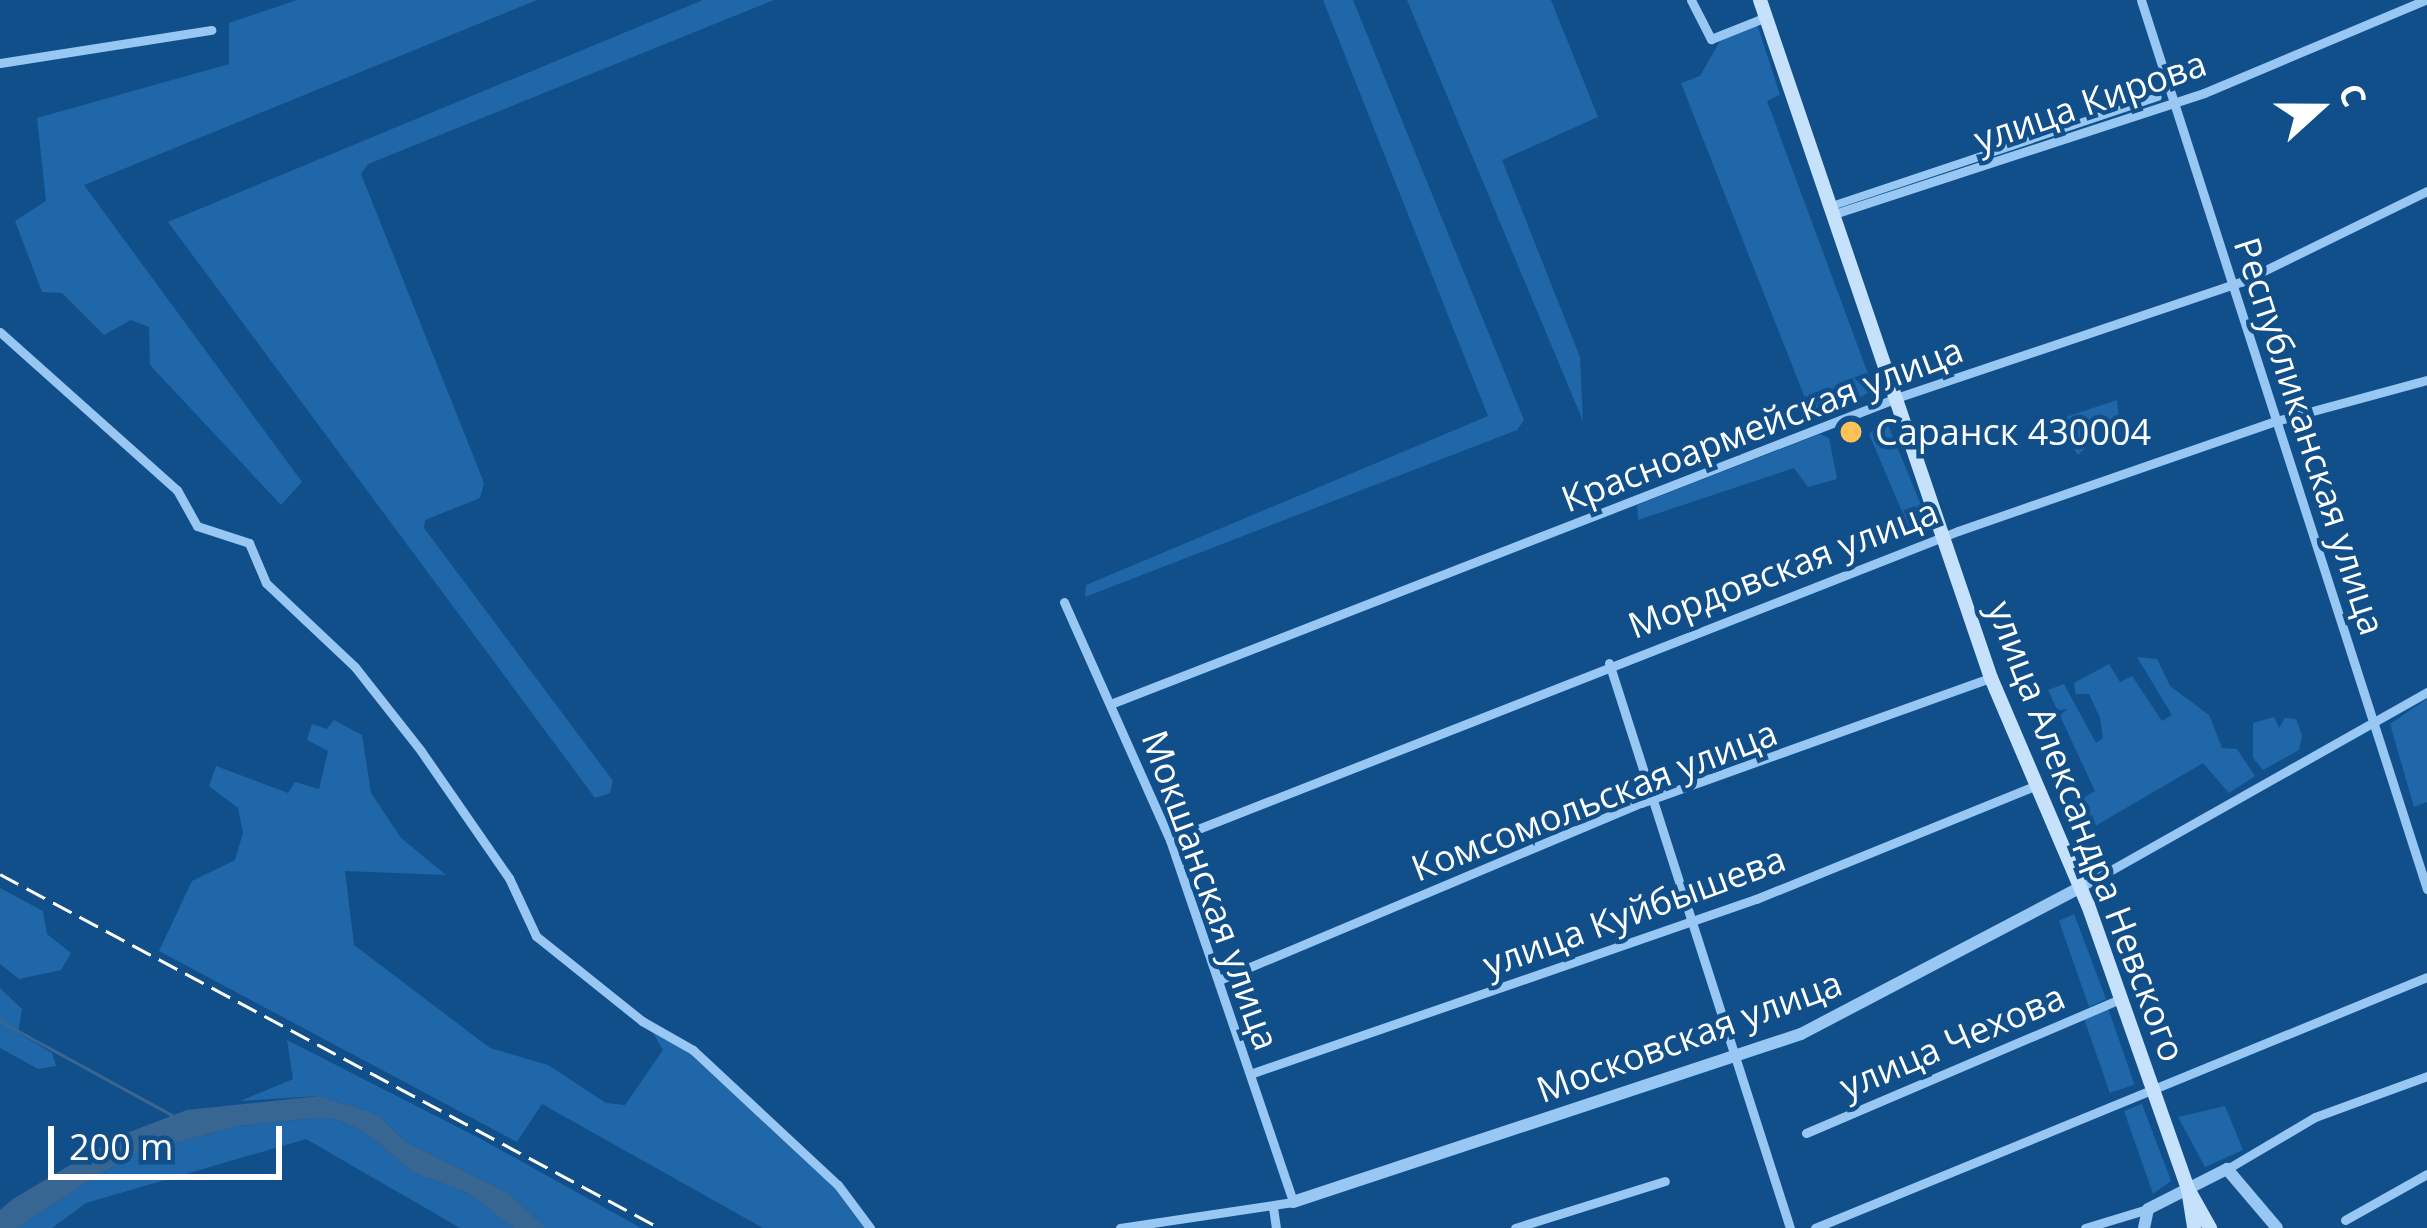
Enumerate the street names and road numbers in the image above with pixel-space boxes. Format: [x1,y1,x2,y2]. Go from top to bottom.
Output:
street label: улица Кирова [1968,41,2212,161]
street label: Республиканская улица [2225,232,2395,640]
street label: Красноармейская улица [1555,327,1969,521]
street label: Мордовская улица [1622,489,1944,647]
street label: улица Александра Невского [1979,595,2195,1067]
street label: Комсомольская улица [1405,710,1783,890]
street label: Мокшанская улица [1133,724,1289,1056]
street label: улица Куйбышева [1477,836,1791,986]
street label: Московская улица [1531,961,1847,1111]
street label: улица Чехова [1833,974,2071,1108]

